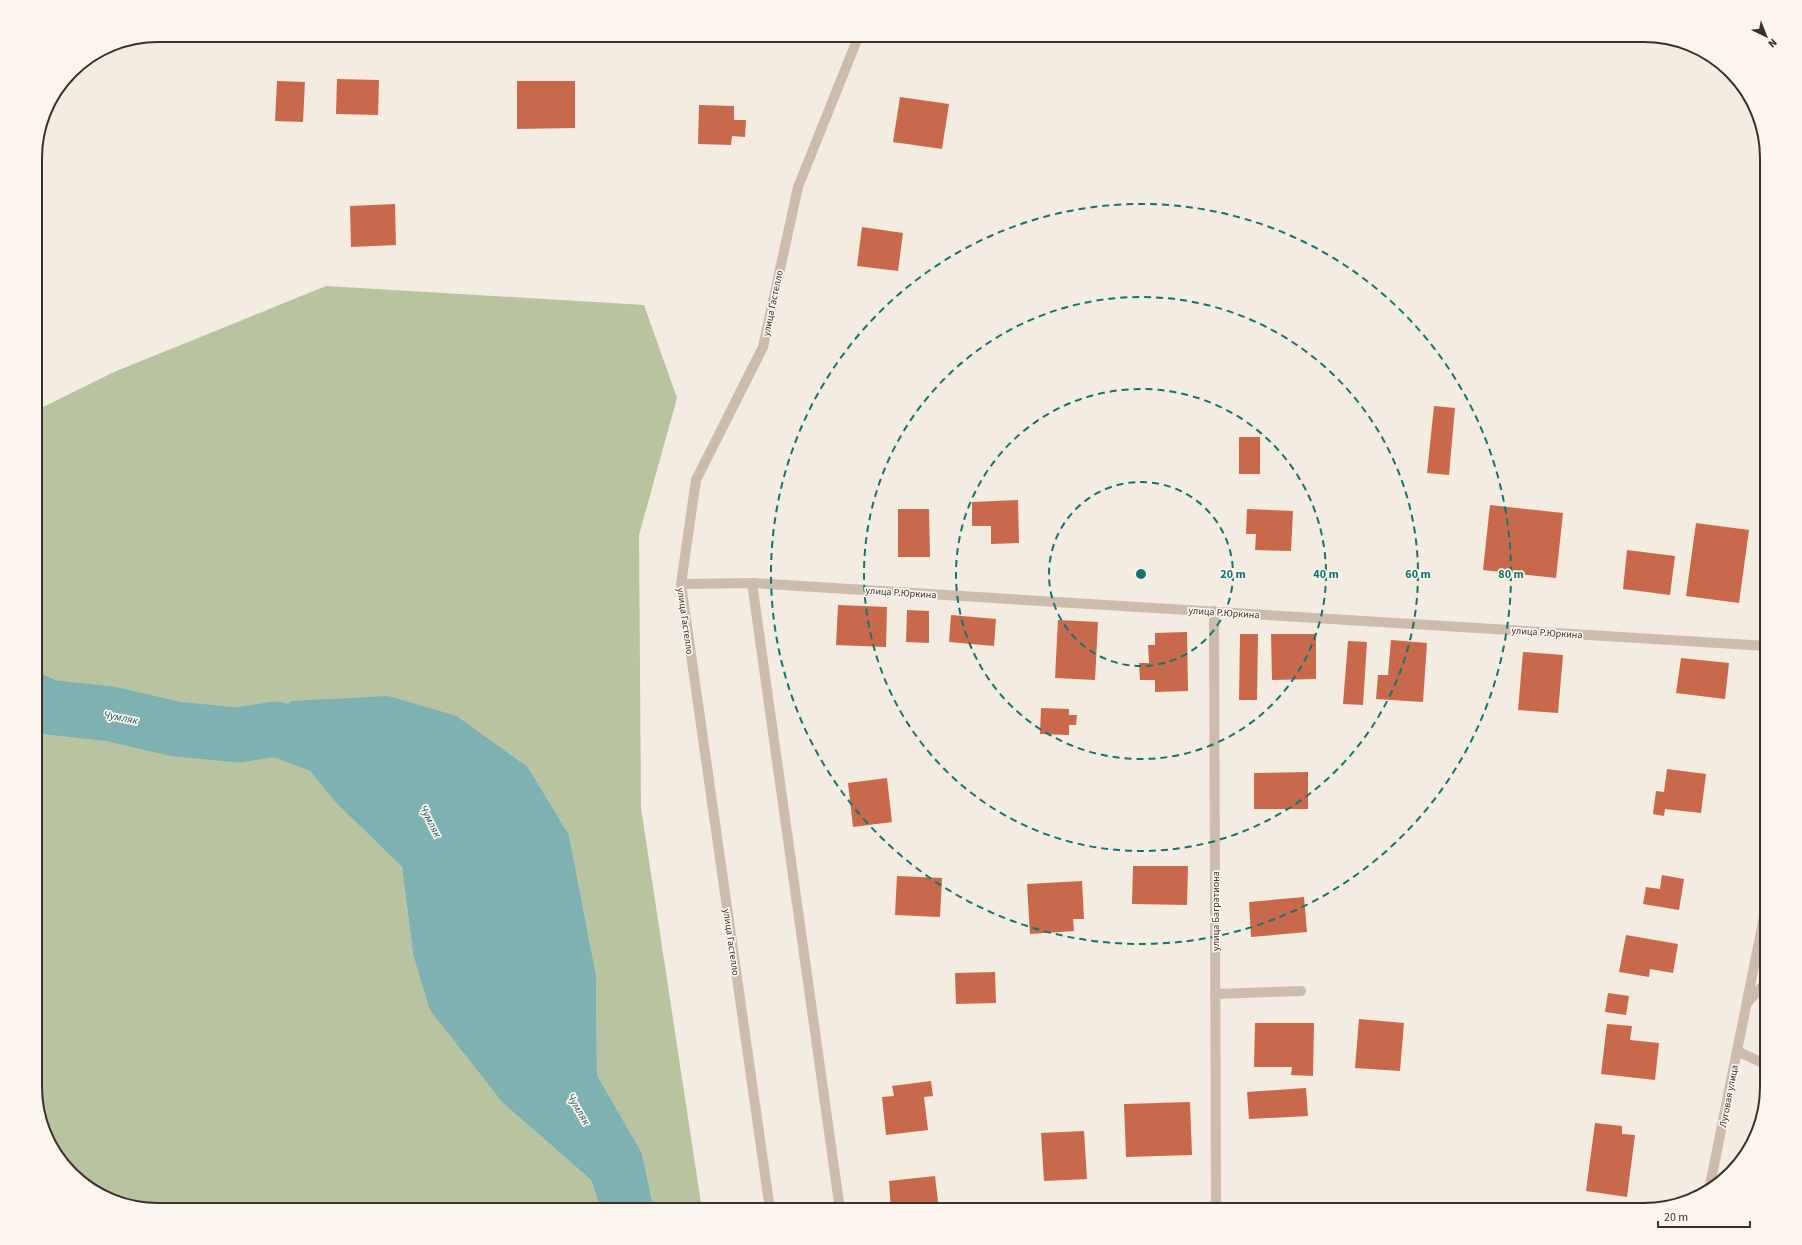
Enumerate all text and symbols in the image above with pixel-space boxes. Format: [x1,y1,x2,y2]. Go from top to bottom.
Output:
north arrow [1746,16,1786,56]
text: N [1765,35,1780,51]
street label: улица Гастелло [759,269,787,338]
text: 20 m [1220,566,1246,583]
text: 40 m [1313,566,1339,583]
text: 60 m [1405,566,1431,583]
text: 80 m [1498,566,1524,583]
centre of rings [1134,567,1148,581]
street label: улица Р.Юркина [865,584,937,602]
street label: улица Гастелло [673,587,697,655]
street label: улица Р.Юркина [1188,604,1260,622]
street label: улица Р.Юркина [1511,624,1583,642]
water label: Чумляк [103,707,140,728]
water label: Чумляк [416,802,445,841]
street label: улица Багратиона [1209,871,1223,951]
street label: улица Гастелло [719,908,743,976]
street label: Луговая улица [1716,1064,1742,1129]
water label: Чумляк [563,1091,594,1129]
scale bar [1658,1203,1750,1229]
text: 20 m [1664,1209,1688,1226]

